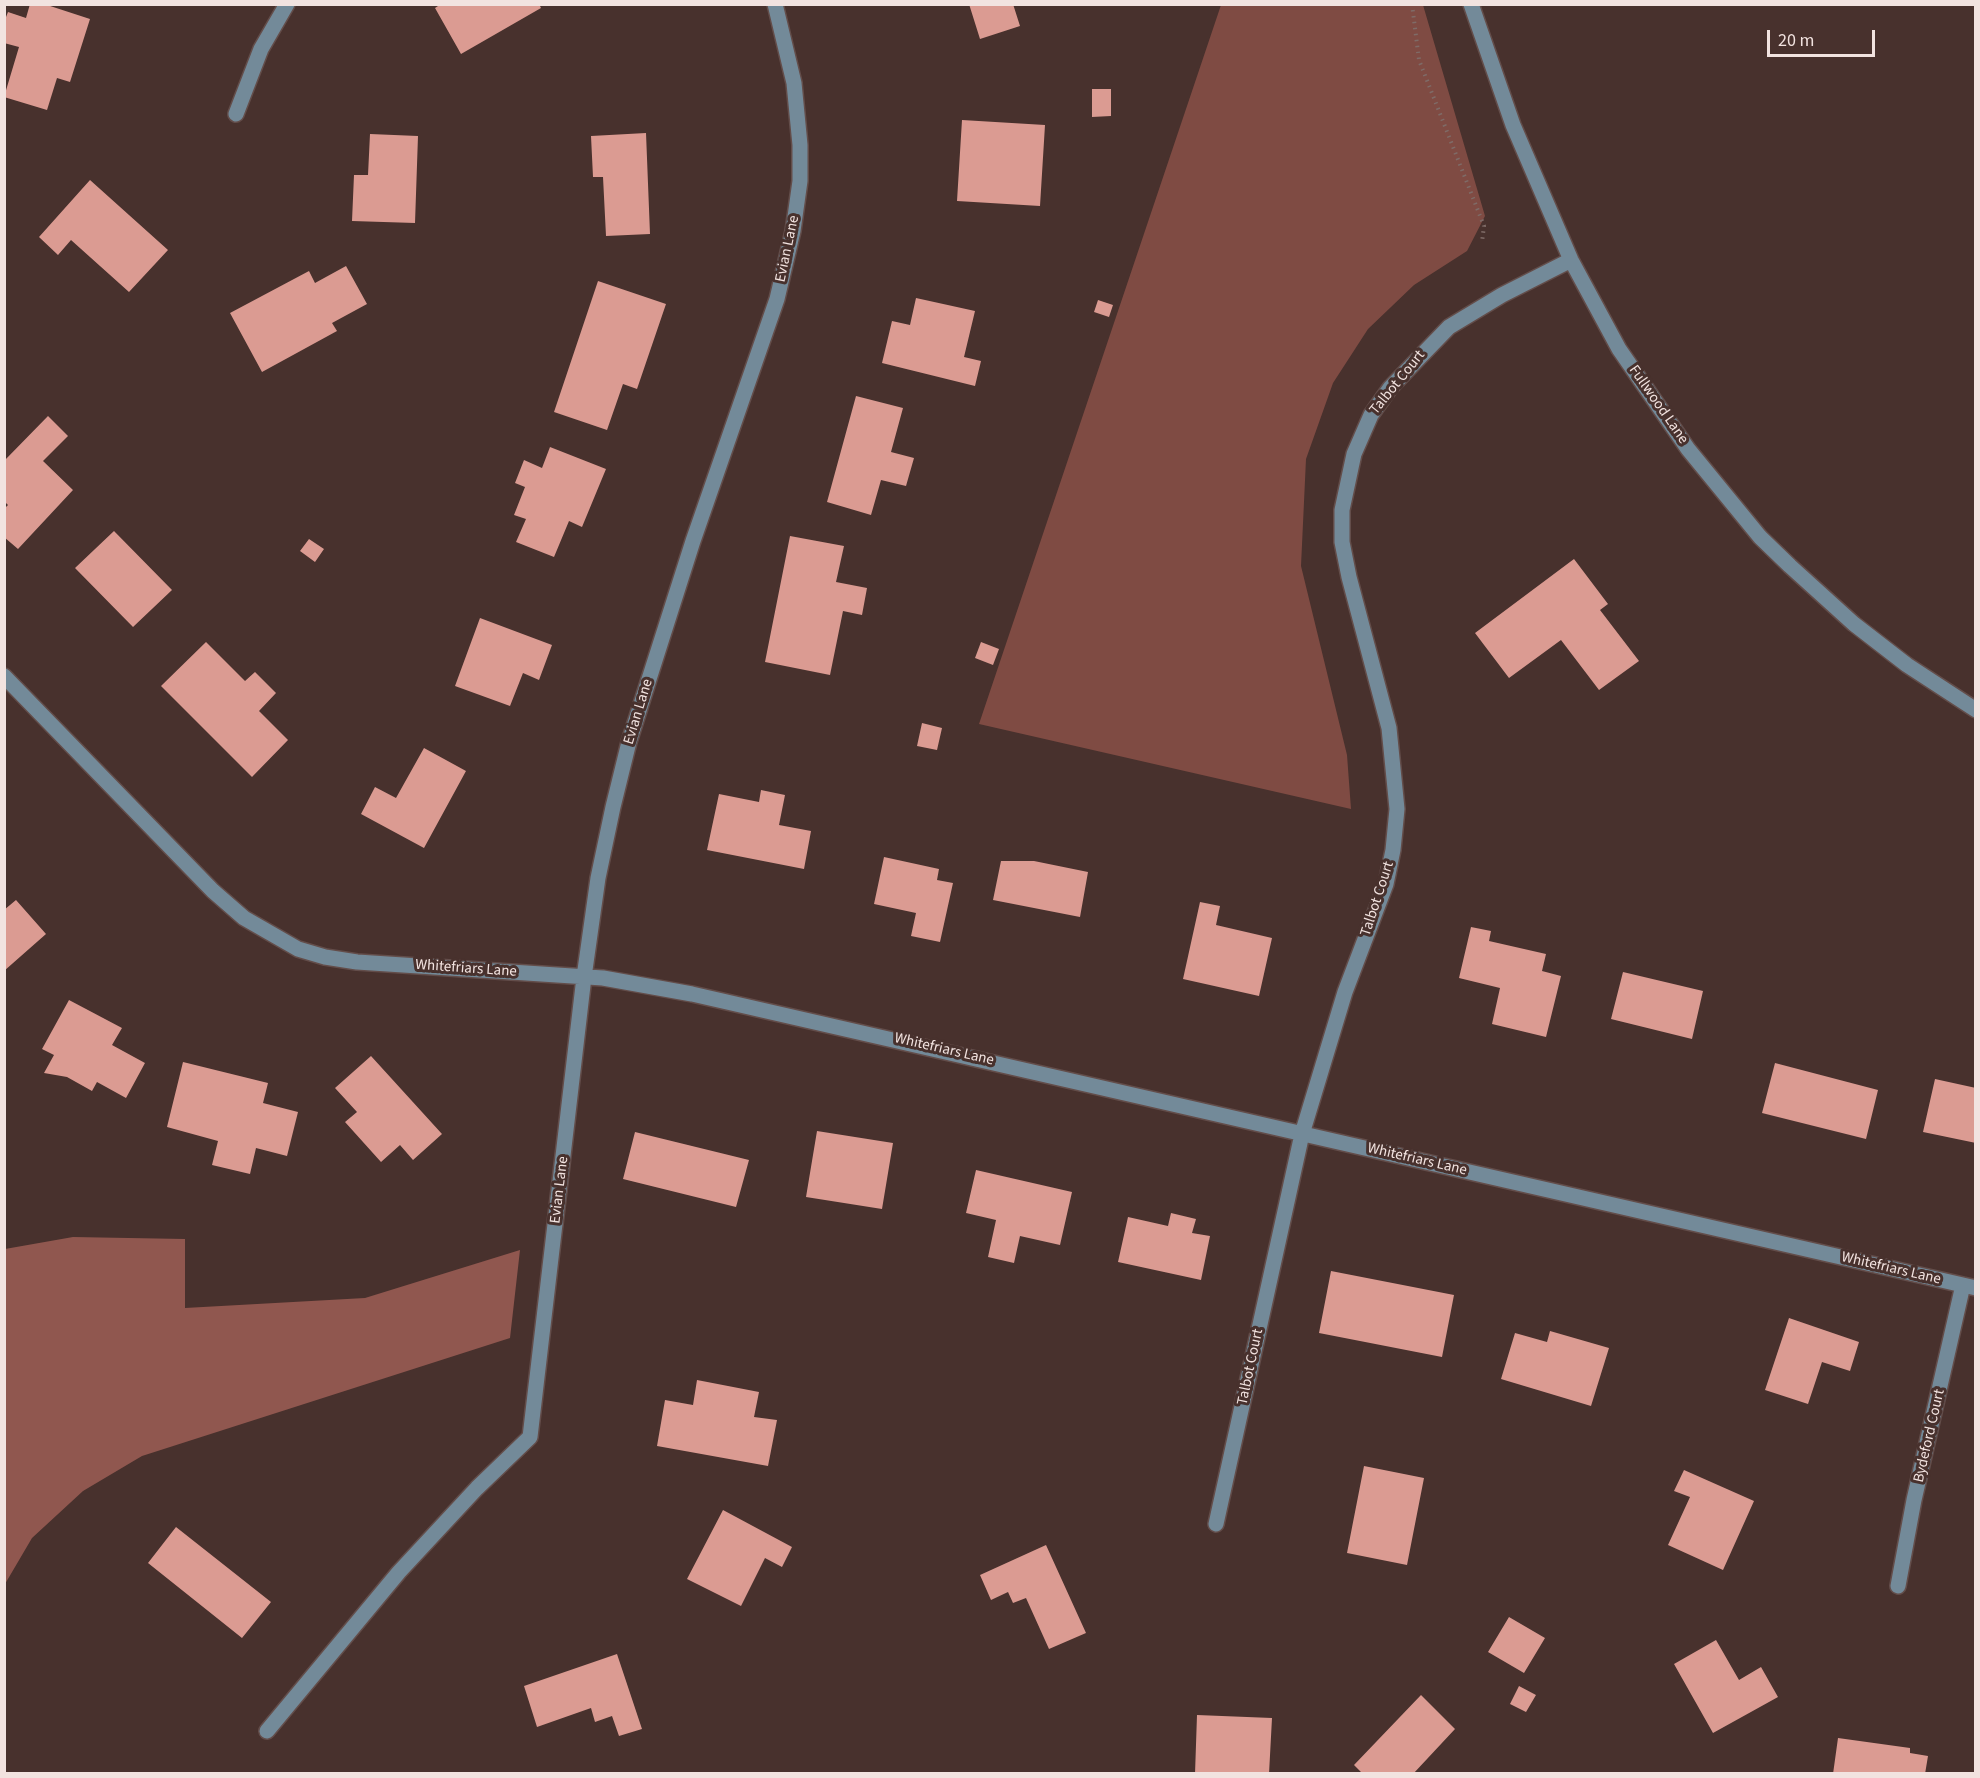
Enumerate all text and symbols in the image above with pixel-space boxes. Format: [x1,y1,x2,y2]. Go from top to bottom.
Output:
scale bar [1770,18,1878,56]
text: 20 m [1778,28,1814,53]
street label: Evian Lane [772,214,804,284]
street label: Talbot Court [1367,347,1429,419]
street label: Fullwood Lane [1624,362,1692,448]
street label: Evian Lane [620,677,658,747]
street label: Talbot Court [1357,859,1399,939]
street label: Whitefriars Lane [415,956,517,982]
street label: Whitefriars Lane [892,1030,996,1070]
street label: Whitefriars Lane [1365,1140,1469,1180]
street label: Evian Lane [547,1155,573,1225]
street label: Whitefriars Lane [1839,1249,1943,1289]
street label: Talbot Court [1234,1327,1268,1407]
street label: Bydeford Court [1911,1388,1949,1484]

